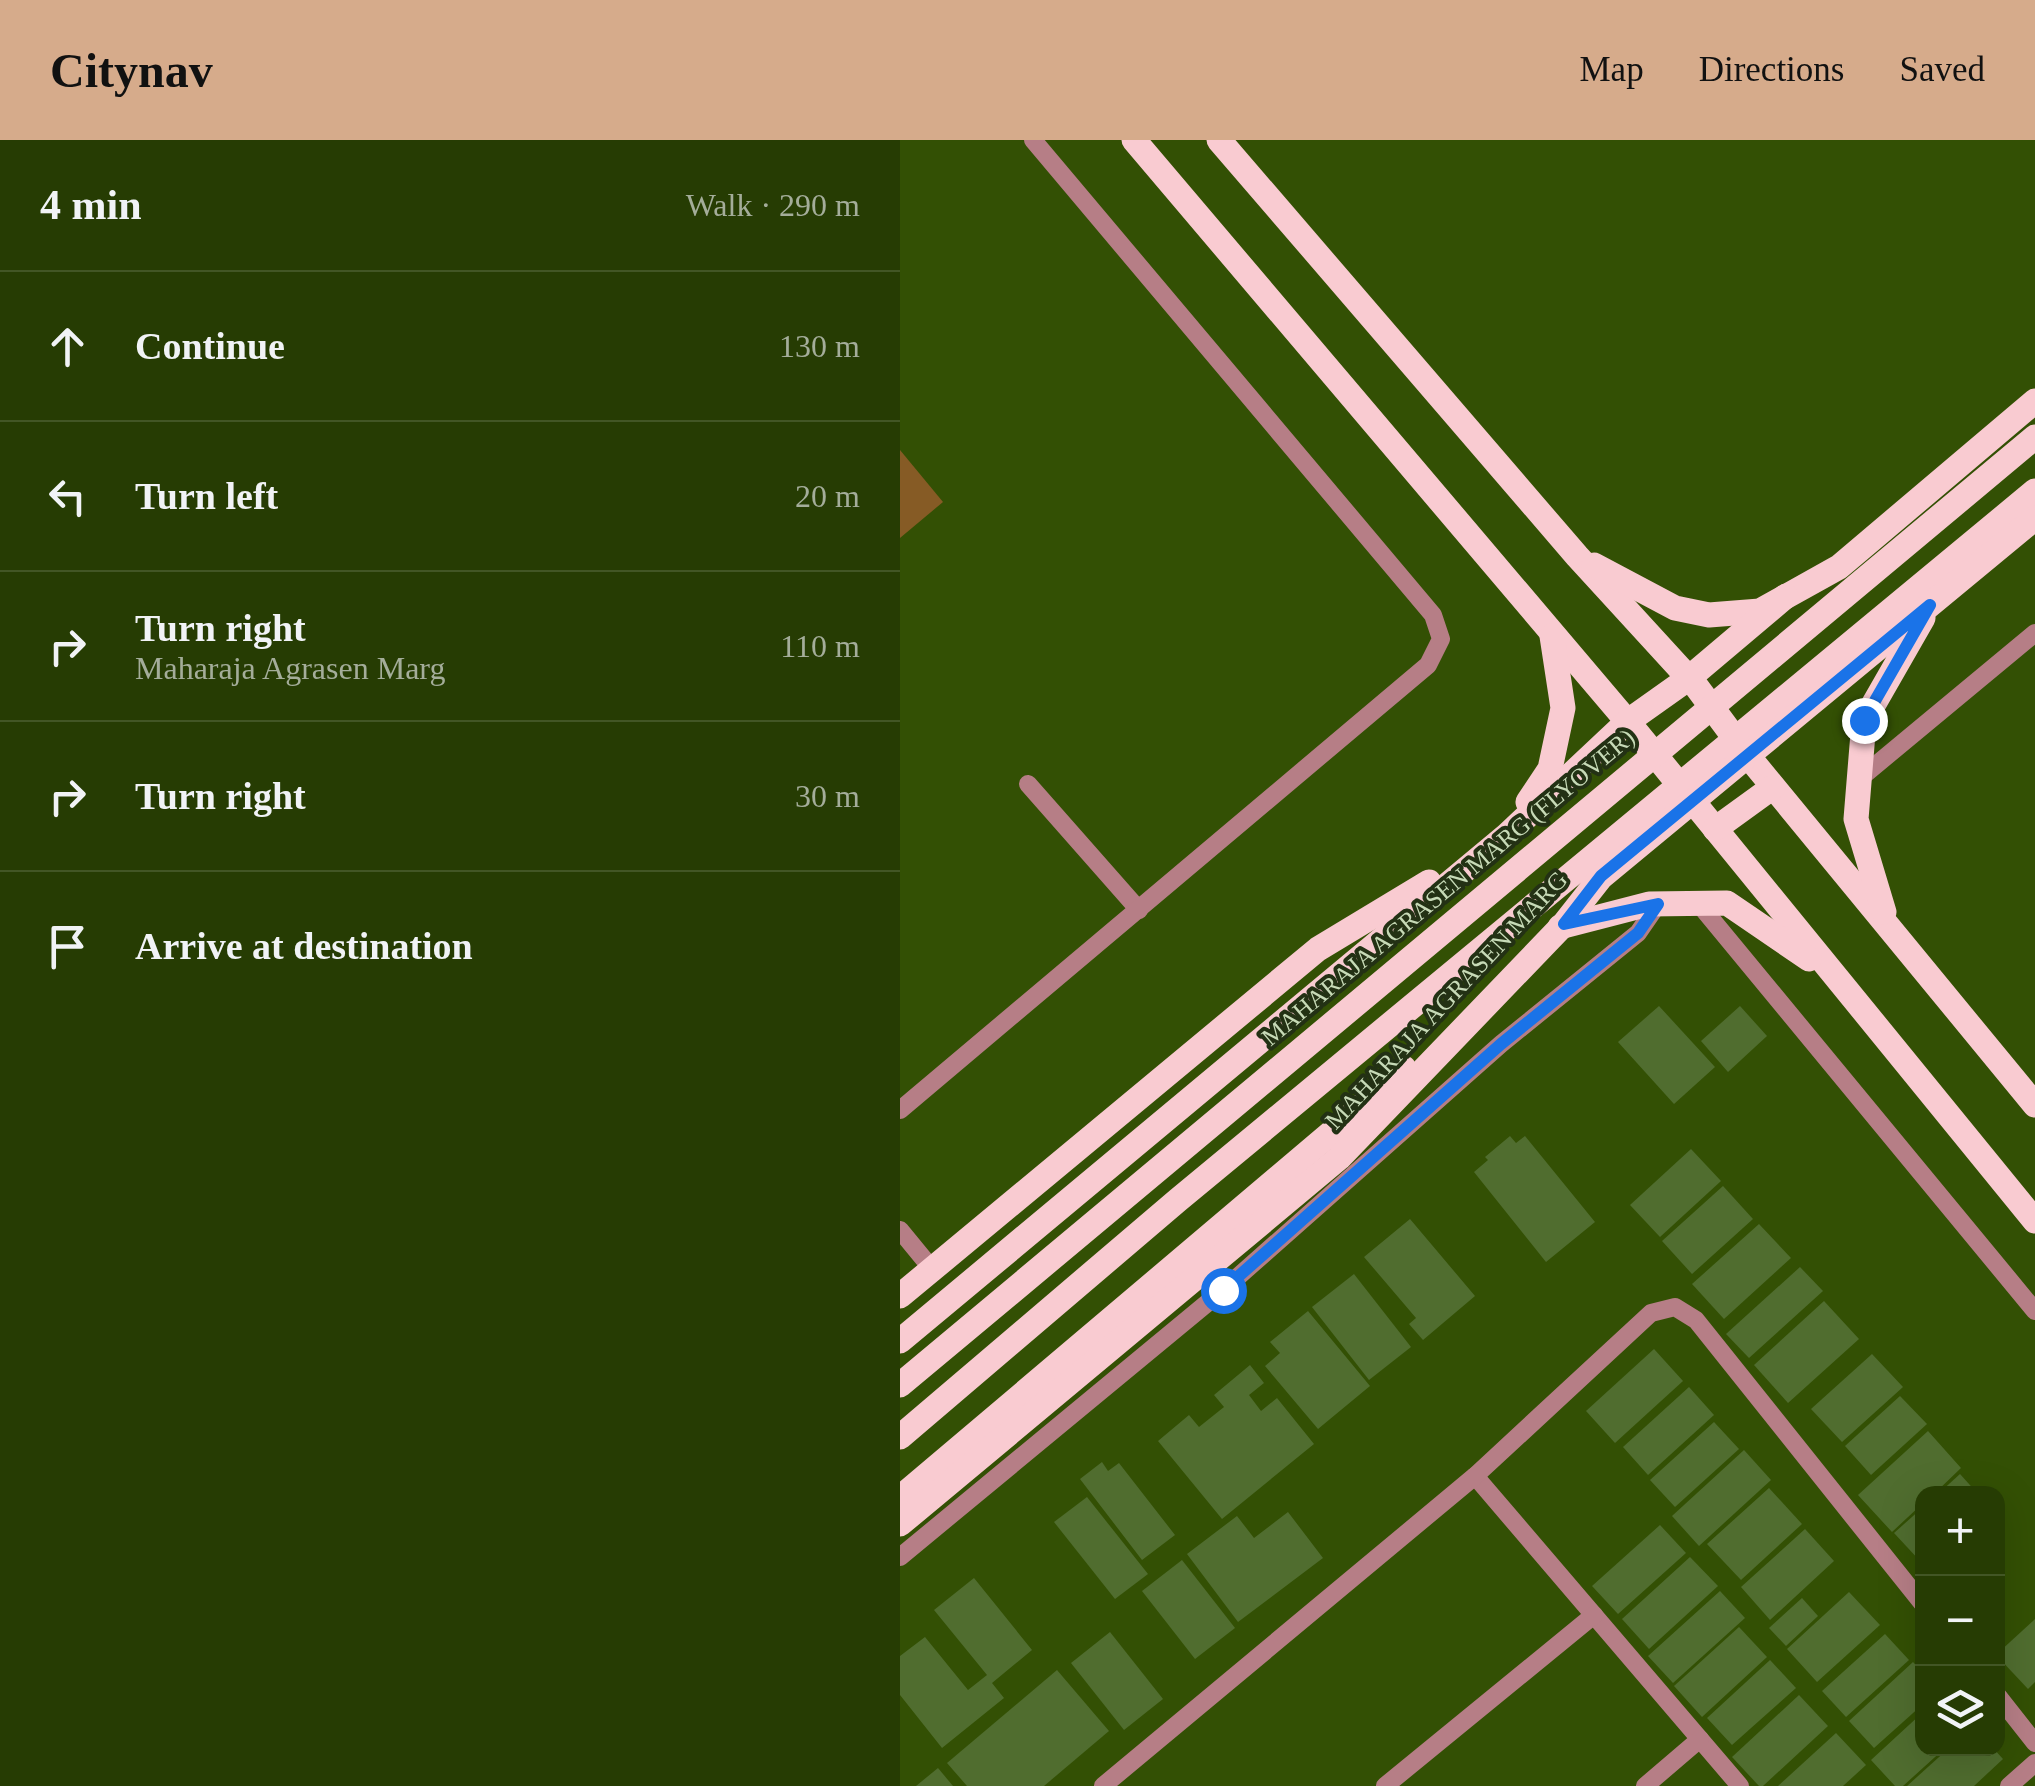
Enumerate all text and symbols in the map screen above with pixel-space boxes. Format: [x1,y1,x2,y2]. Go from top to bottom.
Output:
text: Citynav [50,44,213,97]
text: Map [1580,50,1644,89]
text: Directions [1699,50,1844,89]
text: Saved [1899,50,1985,89]
text: 4 min [40,182,142,228]
text: Walk · 290 m [686,187,860,223]
icon: ahead [40,319,95,374]
text: Continue [135,325,285,367]
text: 130 m [779,328,860,364]
icon: left [40,469,95,524]
text: Turn left [135,475,278,517]
text: 20 m [795,478,860,514]
text: Turn right [135,607,306,649]
icon: right [40,619,95,674]
text: 110 m [780,628,860,664]
text: Maharaja Agrasen Marg [135,650,445,686]
route end [1842,698,1888,744]
street label: MAHARAJA AGRASEN MARG (FLYOVER) [1254,721,1642,1053]
icon: right [40,769,95,824]
text: Turn right [135,775,306,817]
text: 30 m [795,778,860,814]
street label: MAHARAJA AGRASEN MARG [1318,864,1574,1136]
icon: arrive [40,919,95,974]
text: Arrive at destination [135,925,473,967]
route start [1201,1268,1247,1314]
map controls [1915,1486,2005,1756]
button: + [1915,1486,2005,1576]
button: − [1915,1576,2005,1666]
button: layers [1915,1666,2005,1756]

